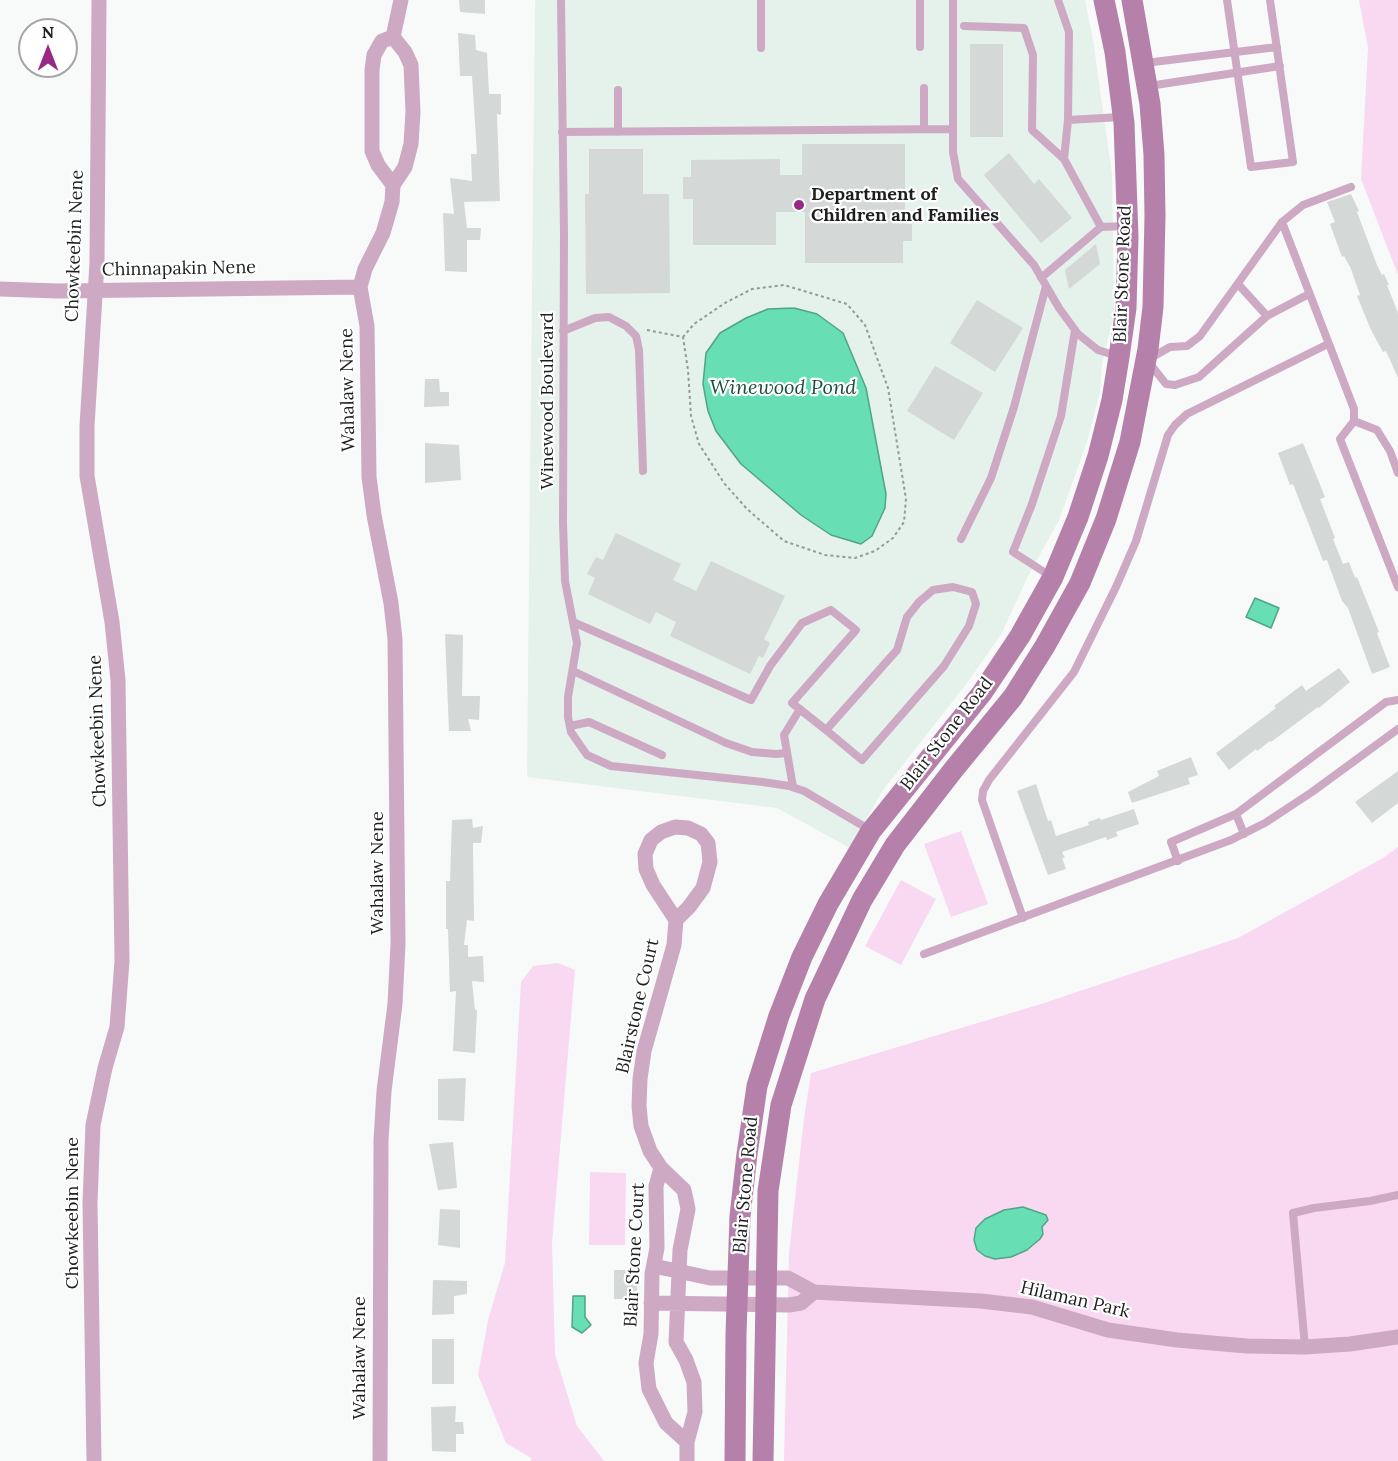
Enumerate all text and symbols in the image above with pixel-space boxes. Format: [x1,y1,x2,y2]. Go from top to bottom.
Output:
north arrow [18,18,78,78]
text: N [42,22,54,42]
street label: Chowkeebin Nene [62,170,88,322]
place label: Department of Children and Families [811,184,999,226]
marker: Department of Children and Families [792,198,806,212]
street label: Blair Stone Road [1110,205,1136,343]
street label: Chinnapakin Nene [102,257,256,281]
street label: Winewood Boulevard [537,312,559,490]
street label: Wahalaw Nene [336,328,360,452]
water label: Winewood Pond [710,376,856,400]
street label: Chowkeebin Nene [85,655,111,807]
street label: Blair Stone Road [896,673,998,795]
street label: Wahalaw Nene [367,811,389,935]
street label: Blairstone Court [612,936,664,1076]
street label: Blair Stone Road [729,1116,763,1254]
street label: Chowkeebin Nene [62,1137,84,1289]
street label: Blair Stone Court [620,1182,650,1328]
street label: Hilaman Park [1018,1277,1132,1323]
street label: Wahalaw Nene [349,1296,371,1420]

